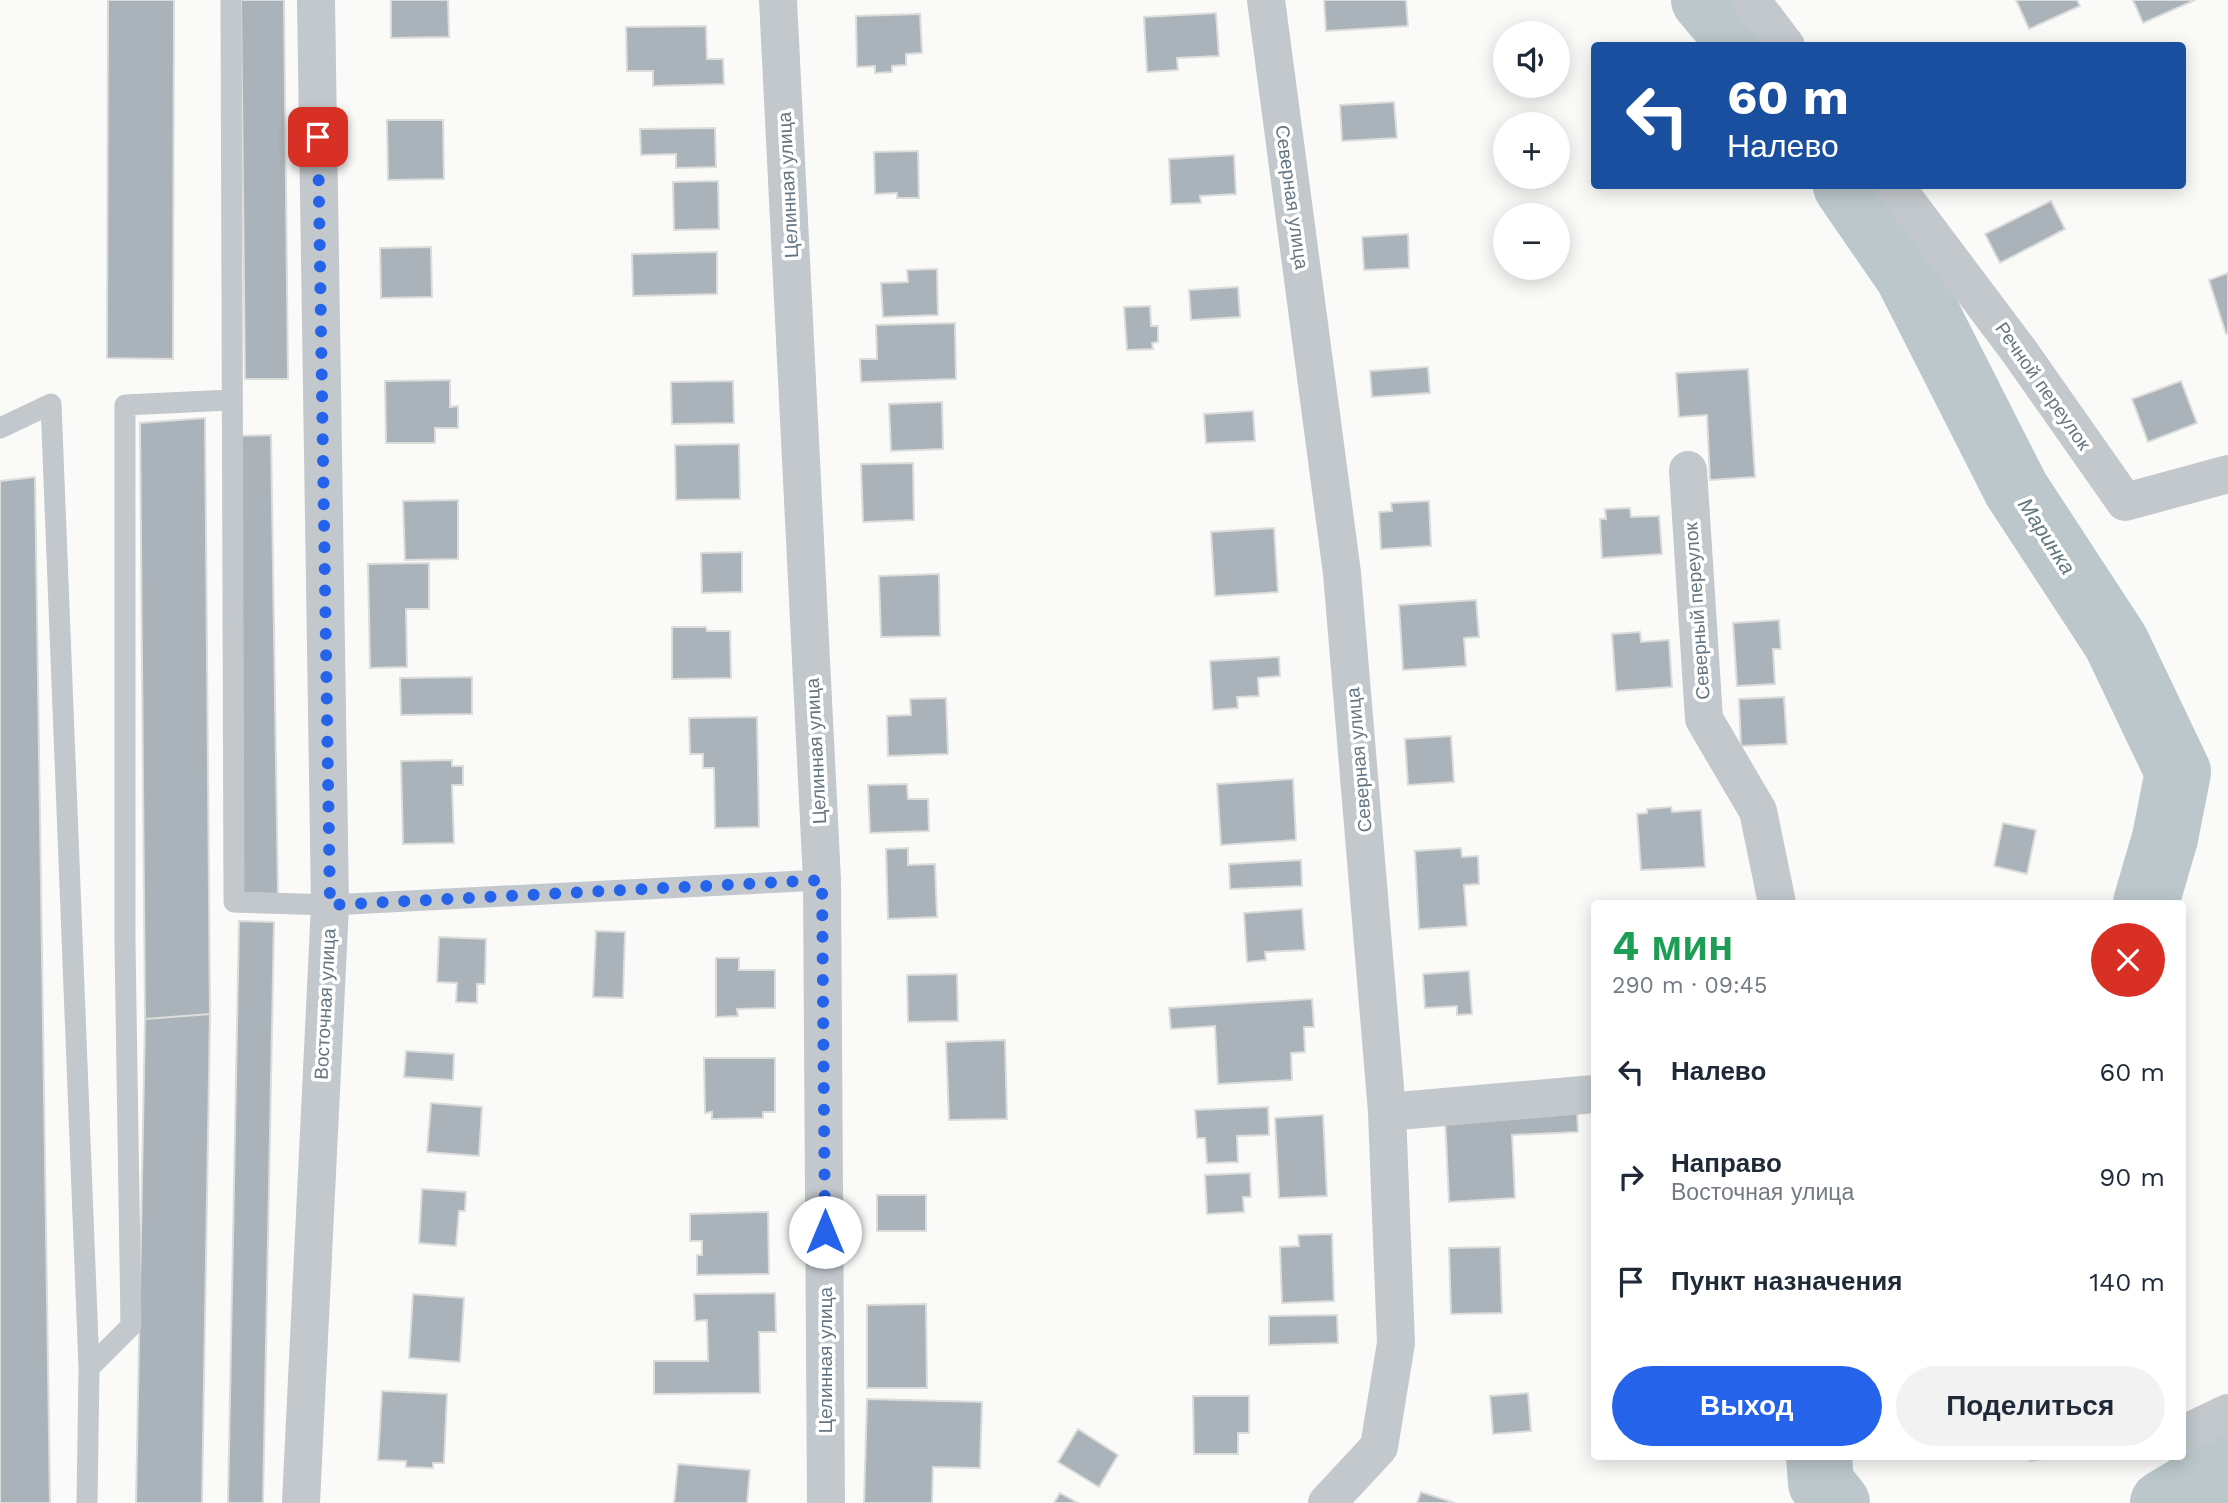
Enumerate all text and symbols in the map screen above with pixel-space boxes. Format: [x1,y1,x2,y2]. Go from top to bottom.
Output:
map controls [1493,21,1570,280]
button: sound [1493,21,1570,98]
text: 60 m [1727,68,1849,126]
icon: left [1612,70,1703,161]
pin [288,107,348,167]
street label: Целинная улица [773,111,803,259]
button: + [1493,112,1570,189]
icon: arrive [299,118,337,156]
street label: Северная улица [1270,123,1314,271]
text: Налево [1727,127,1839,165]
button: − [1493,203,1570,280]
street label: Речной переулок [1990,318,2096,455]
water label: Маринка [2013,493,2081,579]
street label: Северный переулок [1679,521,1715,700]
street label: Целинная улица [801,677,831,825]
street label: Северная улица [1341,686,1377,833]
text: 4 мин [1612,921,1733,970]
button: close [2091,923,2165,997]
street label: Восточная улица [310,927,340,1080]
text: 290 m · 09:45 [1612,972,1767,999]
icon: left [1612,1053,1650,1091]
text: Налево [1671,1056,1766,1086]
text: 60 m [2099,1057,2165,1087]
text: Направо [1671,1148,1782,1178]
icon: right [1612,1158,1650,1196]
text: 90 m [2099,1162,2165,1192]
text: Восточная улица [1671,1179,1854,1206]
position arrow [788,1195,862,1269]
icon: arrive [1612,1263,1650,1301]
text: Пункт назначения [1671,1266,1902,1296]
text: 140 m [2089,1267,2165,1297]
street label: Целинная улица [814,1286,837,1433]
button: Выход [1612,1366,1882,1446]
button: Поделиться [1896,1366,2165,1446]

